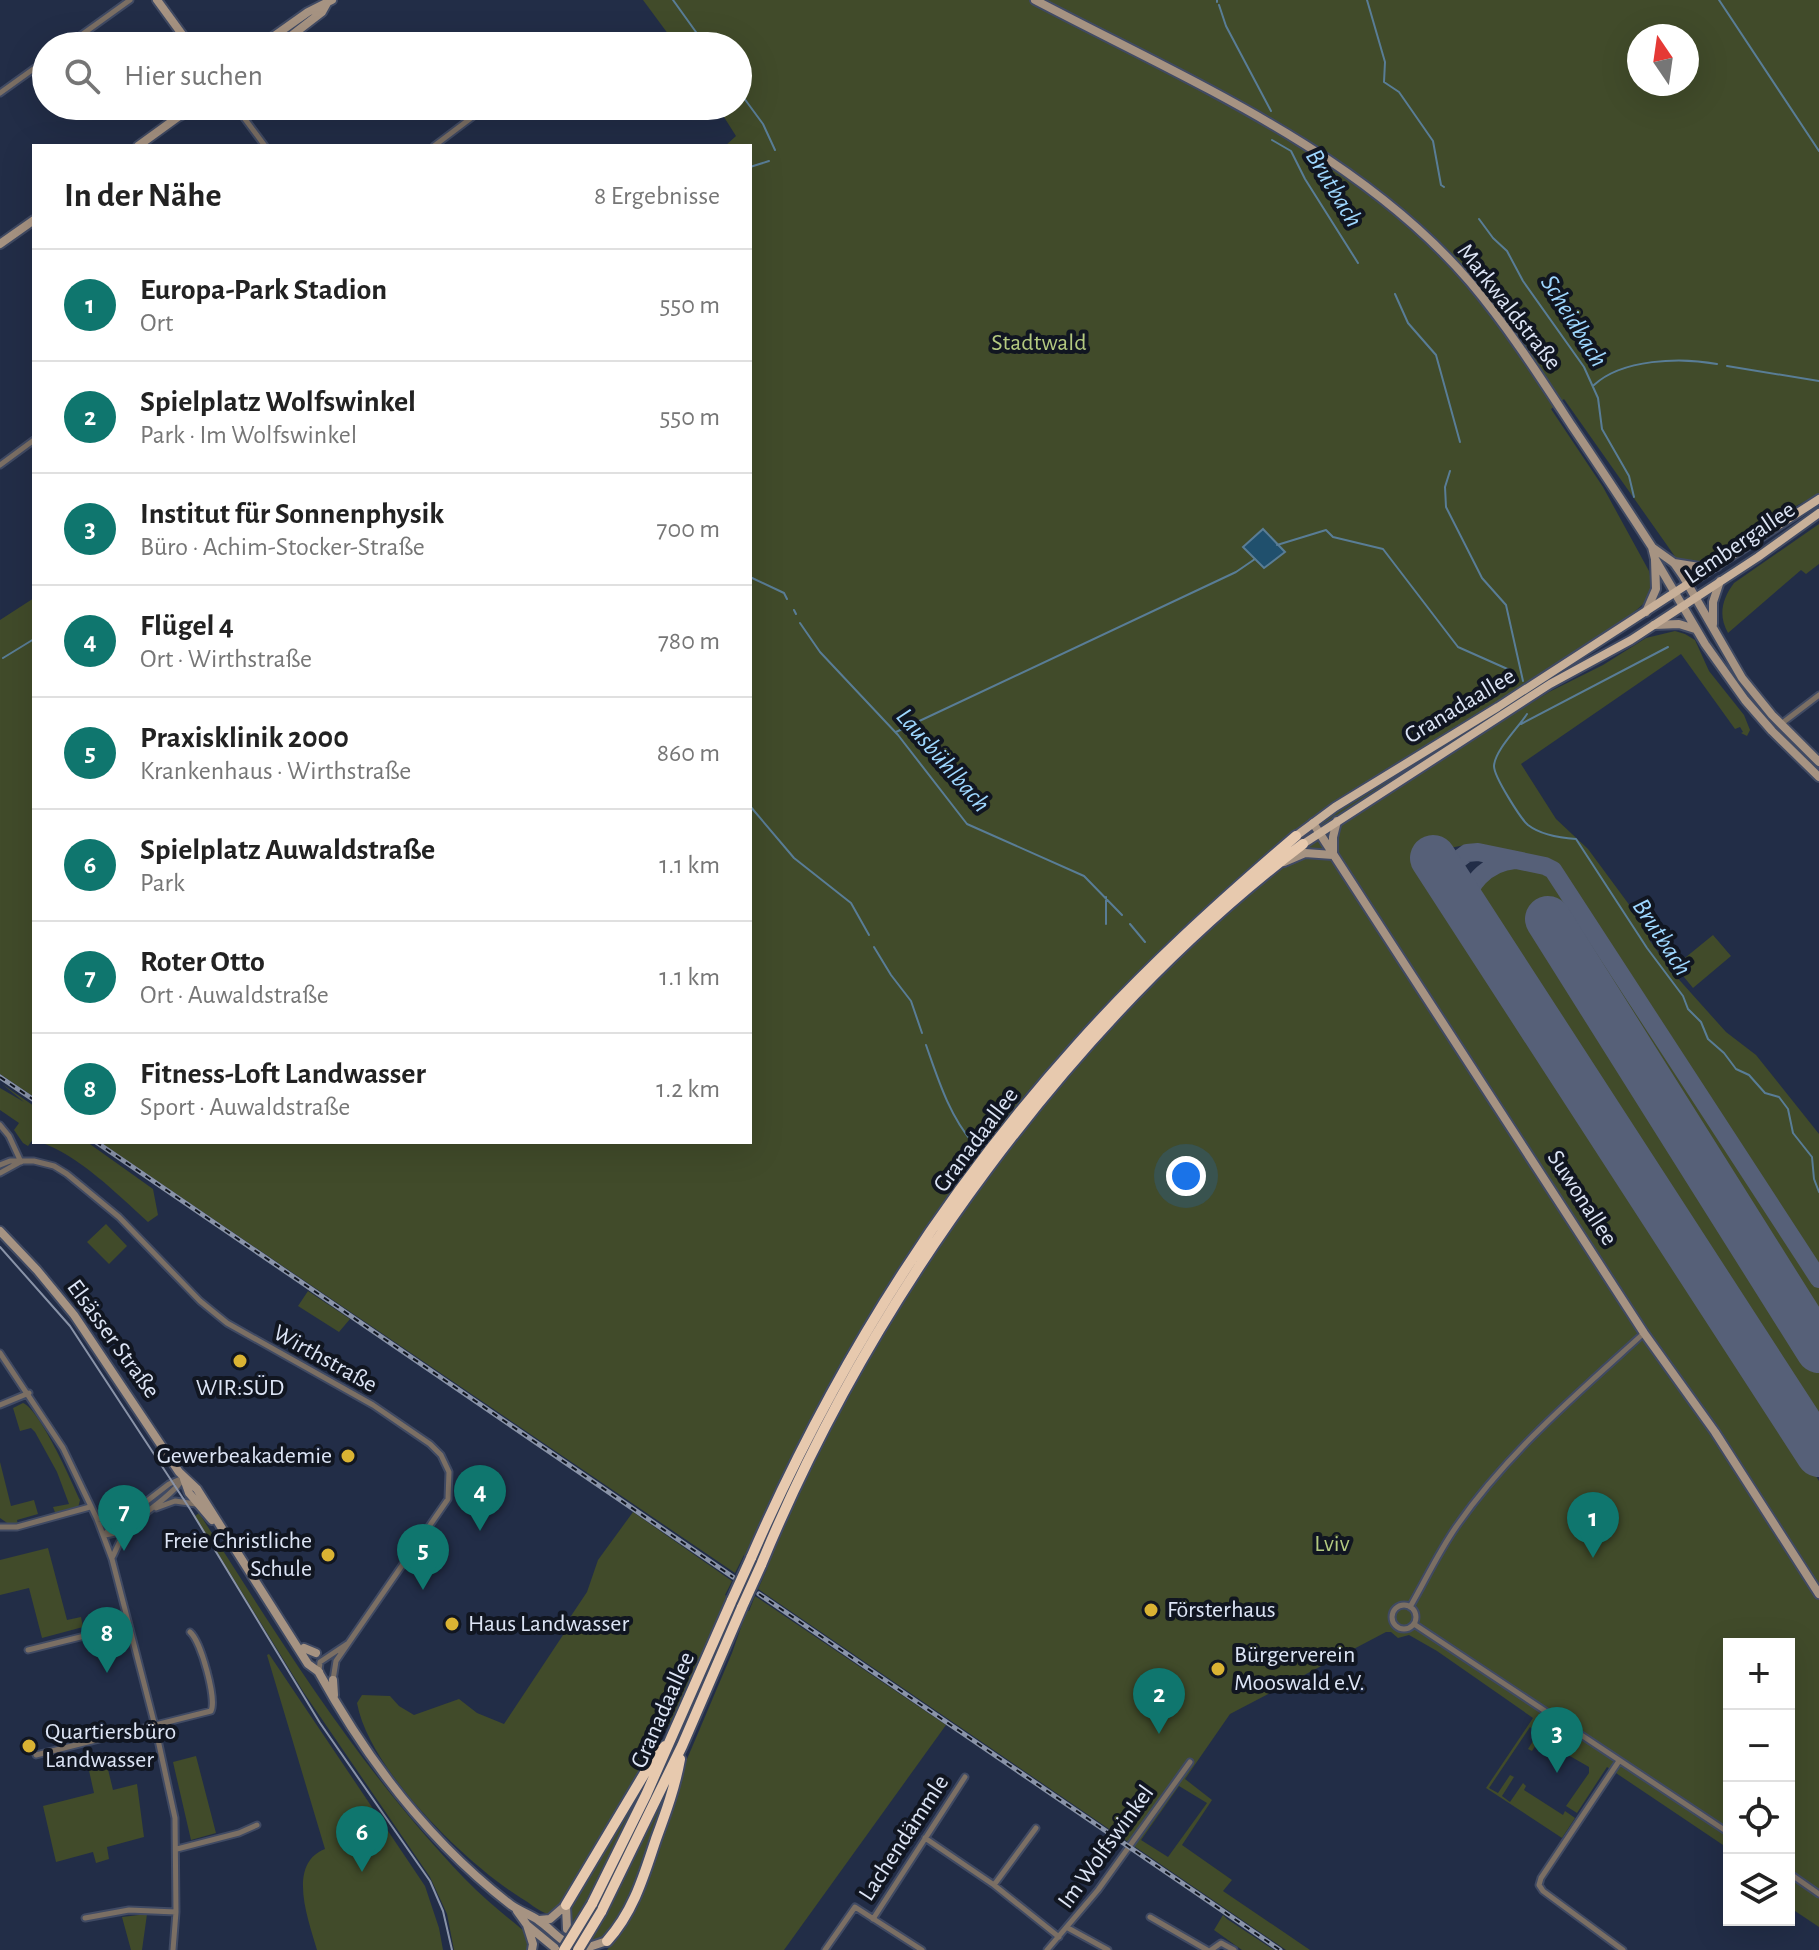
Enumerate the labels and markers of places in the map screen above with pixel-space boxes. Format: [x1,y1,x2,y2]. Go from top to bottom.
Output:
marker: WIR:SÜD [231,1352,249,1370]
place label: WIR:SÜD [196,1375,284,1400]
place label: Gewerbeakademie [157,1444,332,1468]
marker: Gewerbeakademie [339,1447,357,1465]
pin: 4 [454,1465,506,1531]
pin: 7 [98,1485,150,1551]
pin: 1 [1567,1492,1619,1558]
pin: 5 [397,1524,449,1590]
place label: Freie Christliche Schule [164,1529,312,1581]
marker: Freie Christliche Schule [319,1546,337,1564]
place label: Försterhaus [1167,1598,1276,1622]
marker: Försterhaus [1142,1601,1160,1619]
pin: 8 [81,1607,133,1673]
place label: Haus Landwasser [468,1612,629,1636]
marker: Haus Landwasser [443,1615,461,1633]
place label: Bürgerverein Mooswald e.V. [1234,1643,1365,1695]
marker: Bürgerverein Mooswald e.V. [1209,1660,1227,1678]
pin: 2 [1133,1668,1185,1734]
pin: 3 [1531,1707,1583,1773]
place label: Quartiersbüro Landwasser [45,1720,176,1772]
marker: Quartiersbüro Landwasser [20,1737,38,1755]
pin: 6 [336,1806,388,1872]

